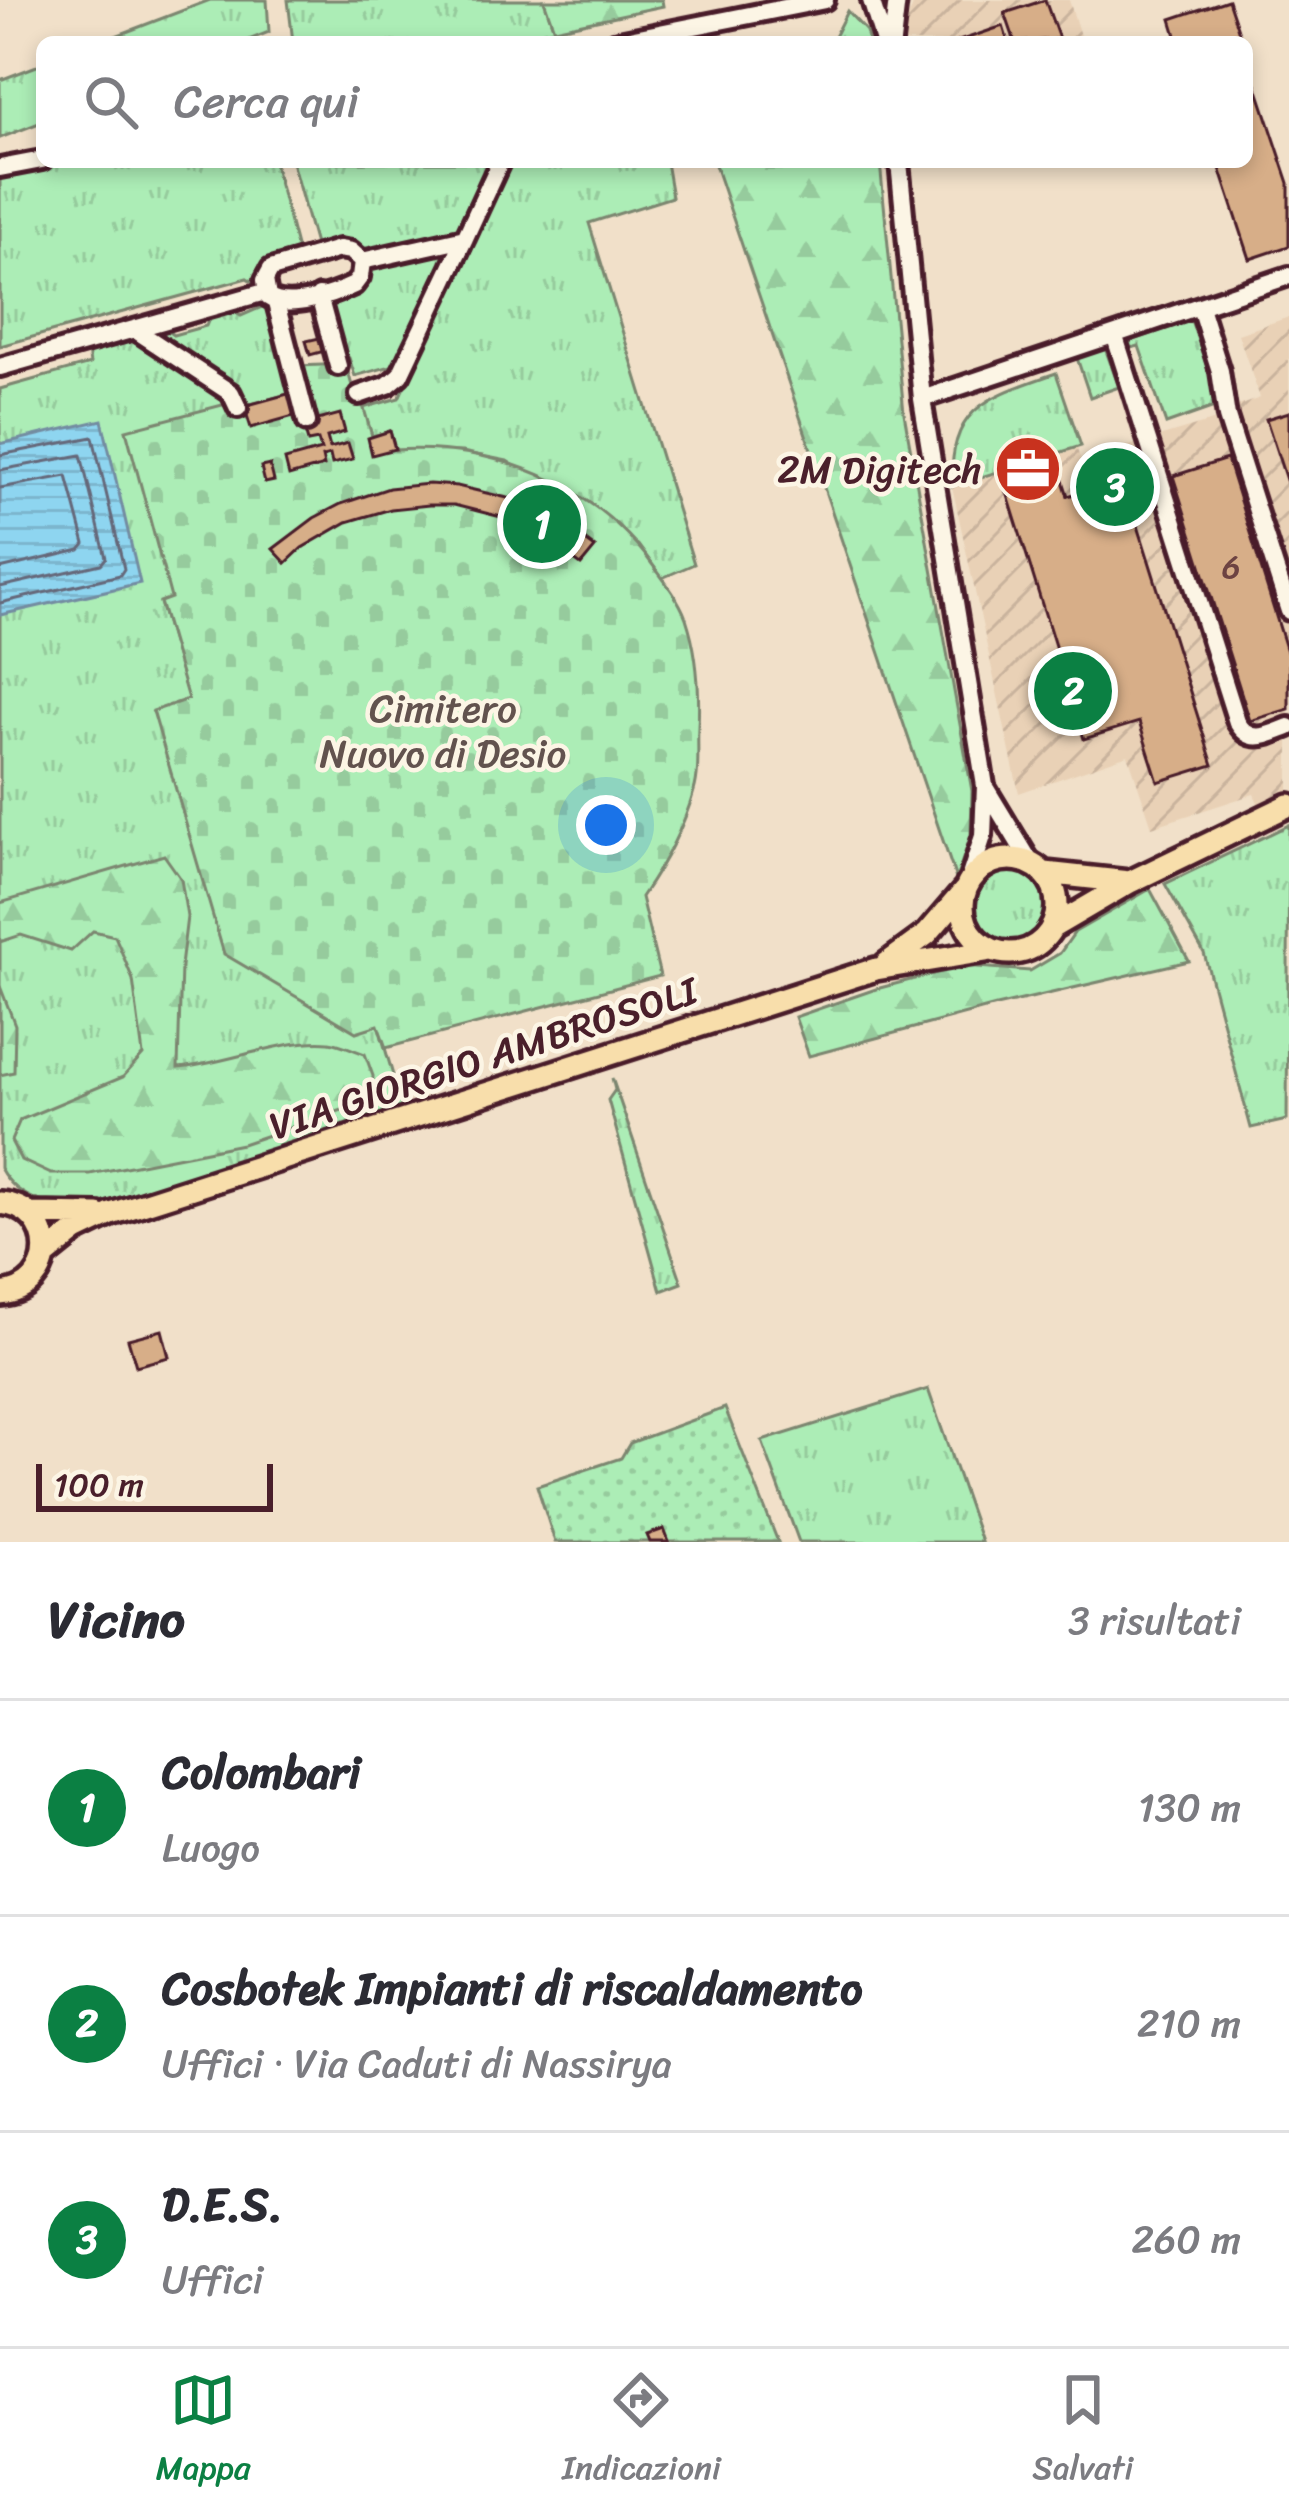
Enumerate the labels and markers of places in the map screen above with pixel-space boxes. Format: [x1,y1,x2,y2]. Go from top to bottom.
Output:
office icon: 2M Digitech [993,434,1063,504]
place label: 2M Digitech [777,435,982,504]
pin: 3 [1076,442,1154,532]
pin: 1 [503,479,581,569]
pin: 2 [1034,646,1112,736]

